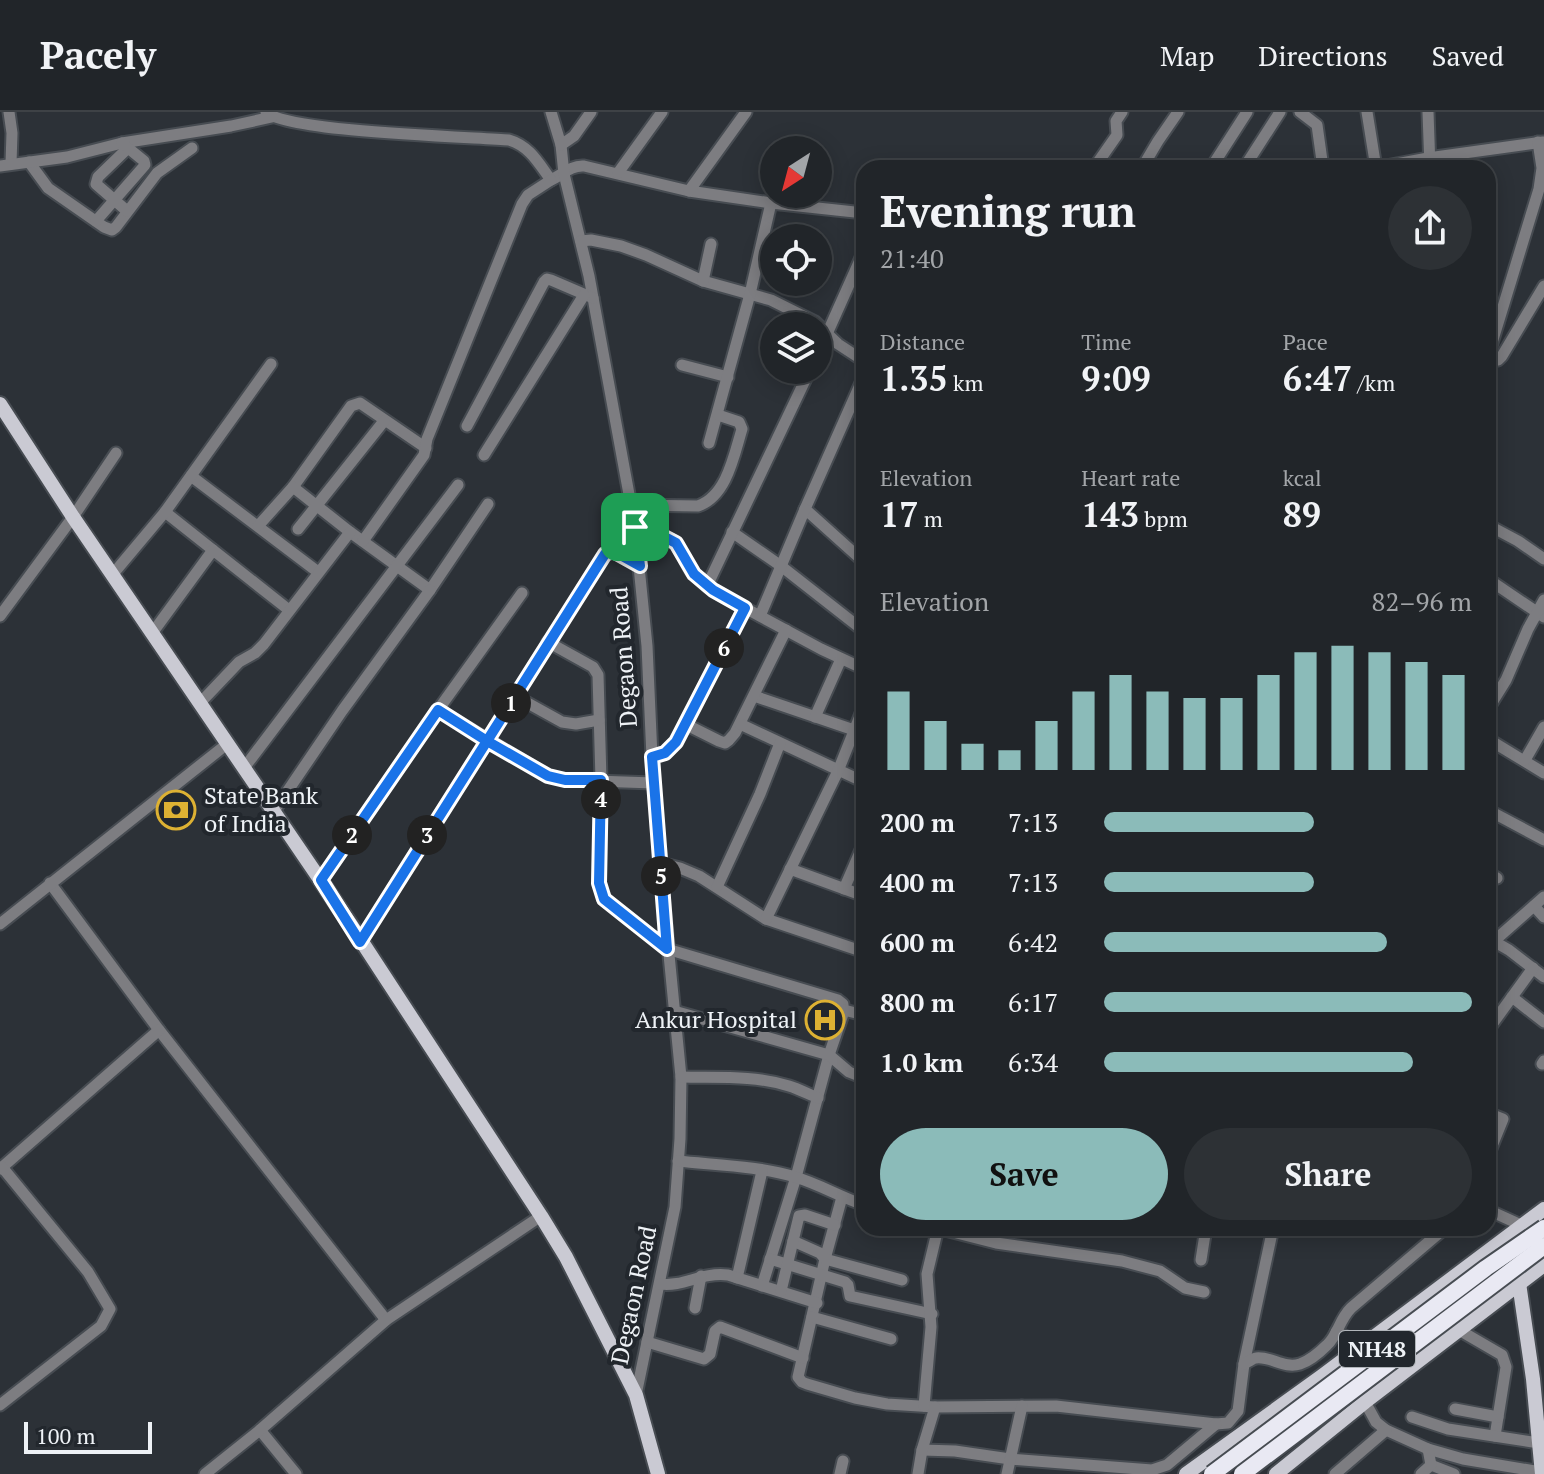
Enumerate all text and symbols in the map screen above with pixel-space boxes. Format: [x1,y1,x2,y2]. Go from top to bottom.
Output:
text: Pacely [40,30,156,80]
text: Map [1160,37,1214,74]
text: Directions [1258,37,1388,74]
text: Saved [1432,37,1504,74]
north arrow [760,136,832,208]
map controls [760,136,832,384]
text: Evening run [880,181,1136,240]
button: share [1388,186,1472,270]
button: locate [760,224,832,296]
text: 21:40 [880,241,944,275]
button: layers [760,312,832,384]
text: Distance [880,327,965,356]
text: Time [1081,327,1132,356]
text: Pace [1283,327,1328,356]
text: 1.35 [880,356,948,401]
text: 9:09 [1081,356,1151,401]
text: 6:47 [1283,356,1352,401]
text: km [948,368,983,397]
text: /km [1352,368,1395,397]
text: Elevation [880,463,972,492]
text: Heart rate [1081,463,1180,492]
text: kcal [1283,463,1322,492]
text: 17 [880,492,918,537]
text: 143 [1081,492,1139,537]
text: 89 [1283,492,1321,537]
pin [601,493,669,561]
text: m [918,504,943,533]
text: bpm [1139,504,1188,533]
icon: arrive [613,505,657,549]
text: Elevation [880,584,989,618]
text: 82–96 m [1372,584,1472,618]
street label: Degaon Road [602,586,644,728]
pin: 6 [704,628,744,668]
text: 6 [718,633,730,662]
pin: 1 [491,683,531,723]
text: 1 [505,688,517,717]
place label: State Bank of India [204,779,319,839]
pin: 4 [581,779,621,819]
text: 4 [595,784,607,813]
bank icon: State Bank of India [155,789,197,831]
text: 200 m [880,805,955,839]
text: 7:13 [1008,805,1058,839]
pin: 2 [332,815,372,855]
pin: 3 [407,815,447,855]
text: 2 [346,820,358,849]
text: 3 [421,820,433,849]
pin: 5 [641,856,681,896]
text: 5 [655,861,667,890]
text: 400 m [880,865,955,899]
text: 7:13 [1008,865,1058,899]
text: 600 m [880,925,955,959]
text: 6:42 [1008,925,1058,959]
text: 800 m [880,985,955,1019]
text: 6:17 [1008,985,1058,1019]
hospital icon: Ankur Hospital [804,999,846,1041]
place label: Ankur Hospital [635,1003,797,1035]
text: 1.0 km [880,1045,963,1079]
text: 6:34 [1008,1045,1058,1079]
button: Save [880,1128,1168,1220]
button: Share [1184,1128,1472,1220]
street label: Degaon Road [603,1223,663,1367]
road number: NH48 [1339,1331,1415,1367]
scale bar [24,1418,152,1454]
text: 100 m [36,1421,96,1450]

